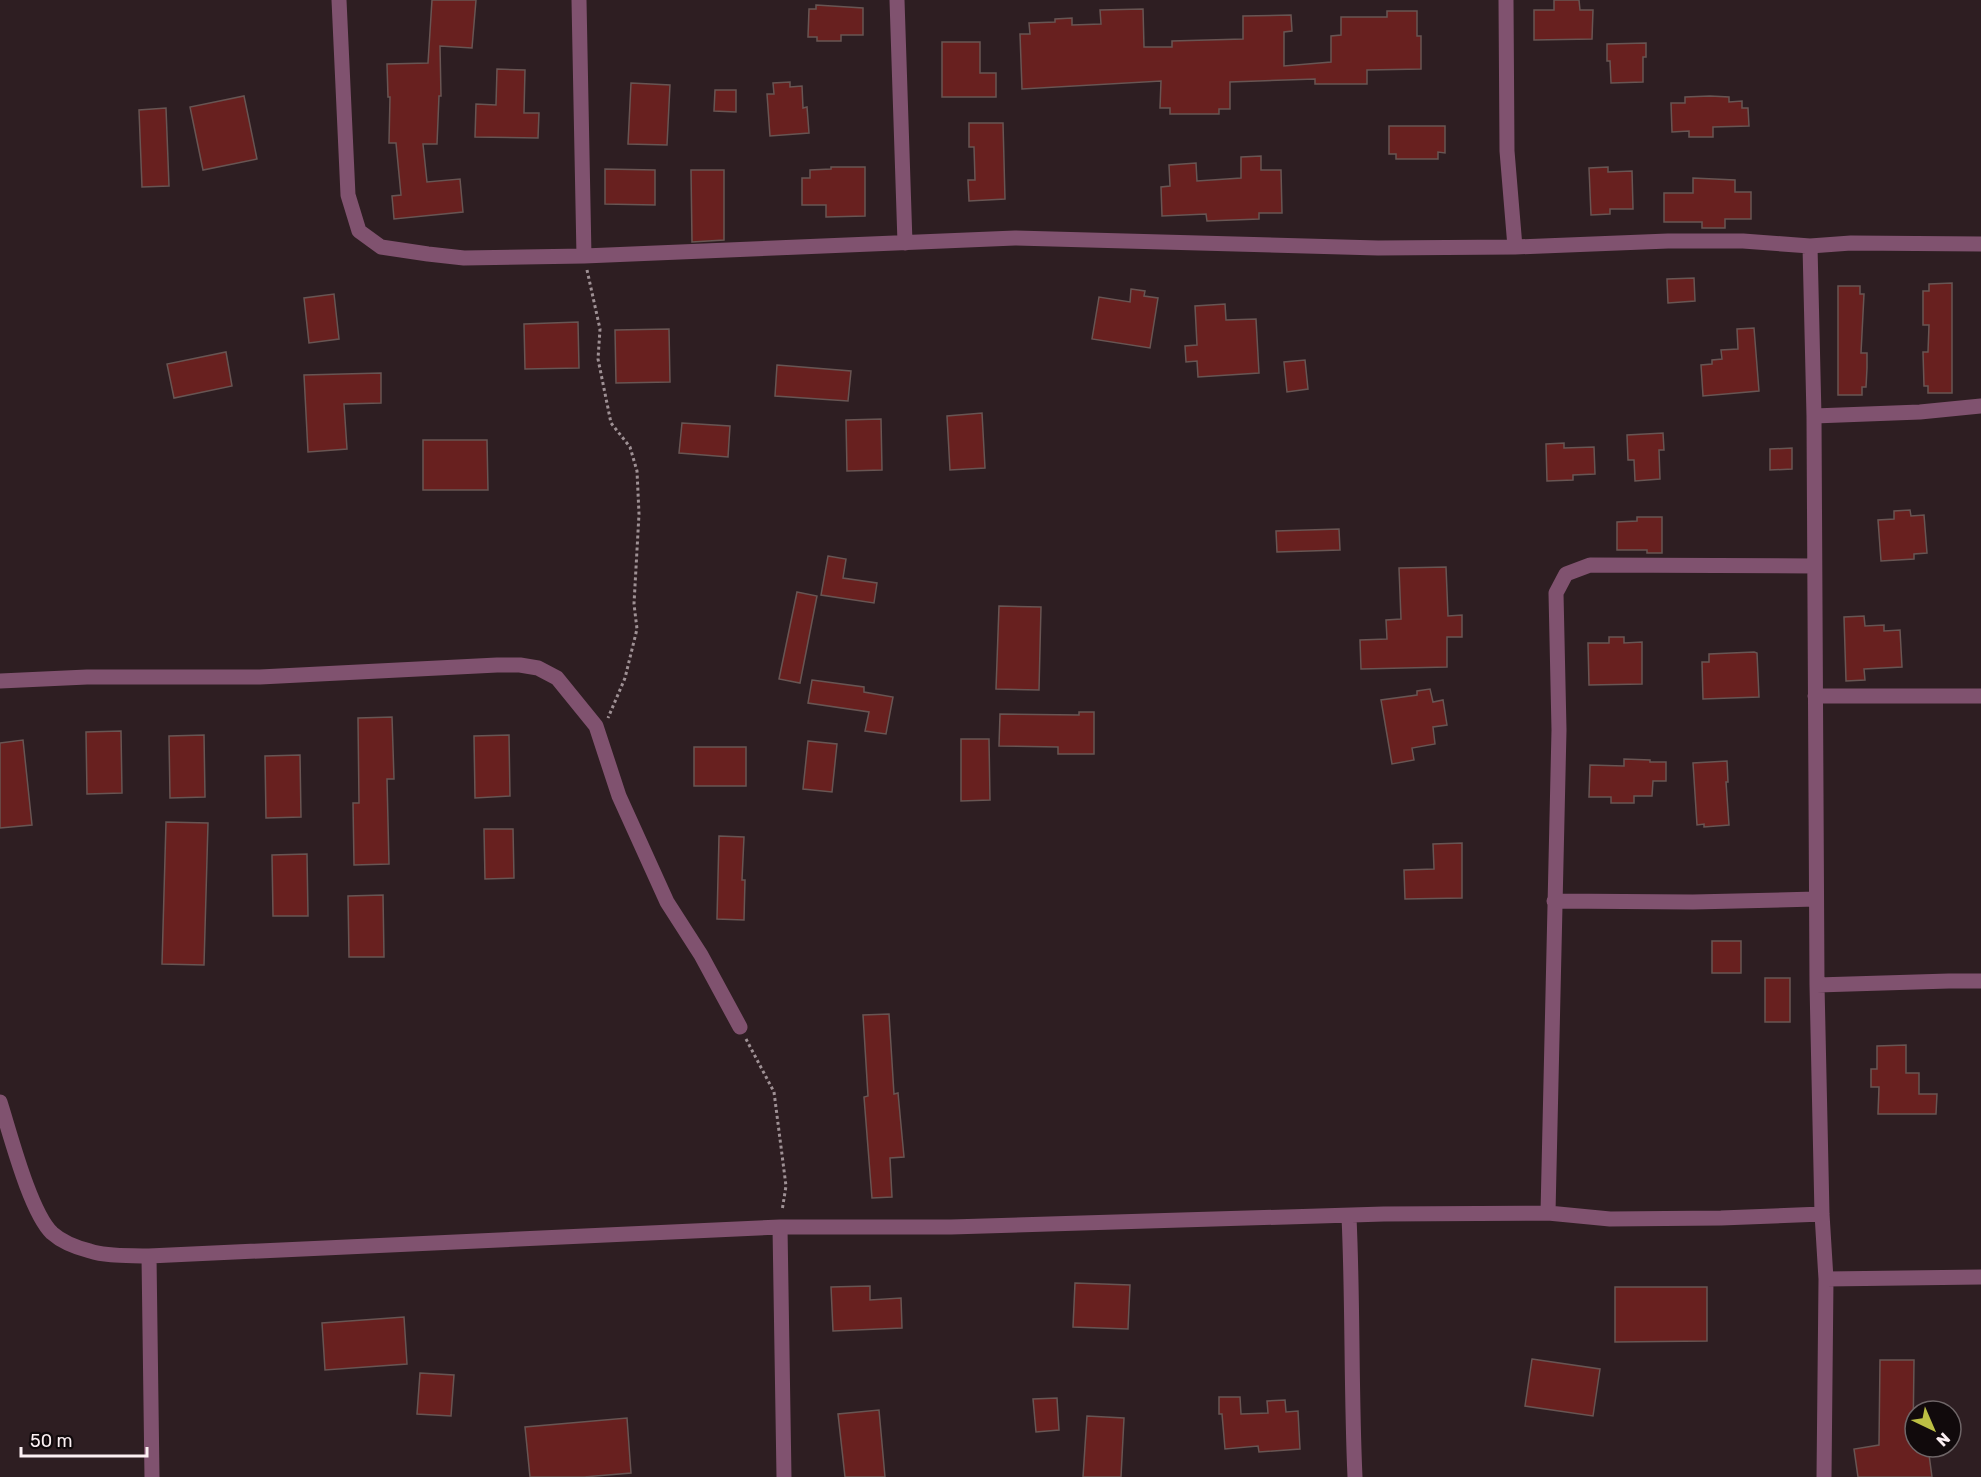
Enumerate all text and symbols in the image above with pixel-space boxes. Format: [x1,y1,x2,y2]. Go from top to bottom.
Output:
north arrow [1903,1399,1963,1459]
scale bar [21,1420,147,1458]
text: N [1932,1429,1954,1450]
text: 50 m [30,1430,73,1452]

